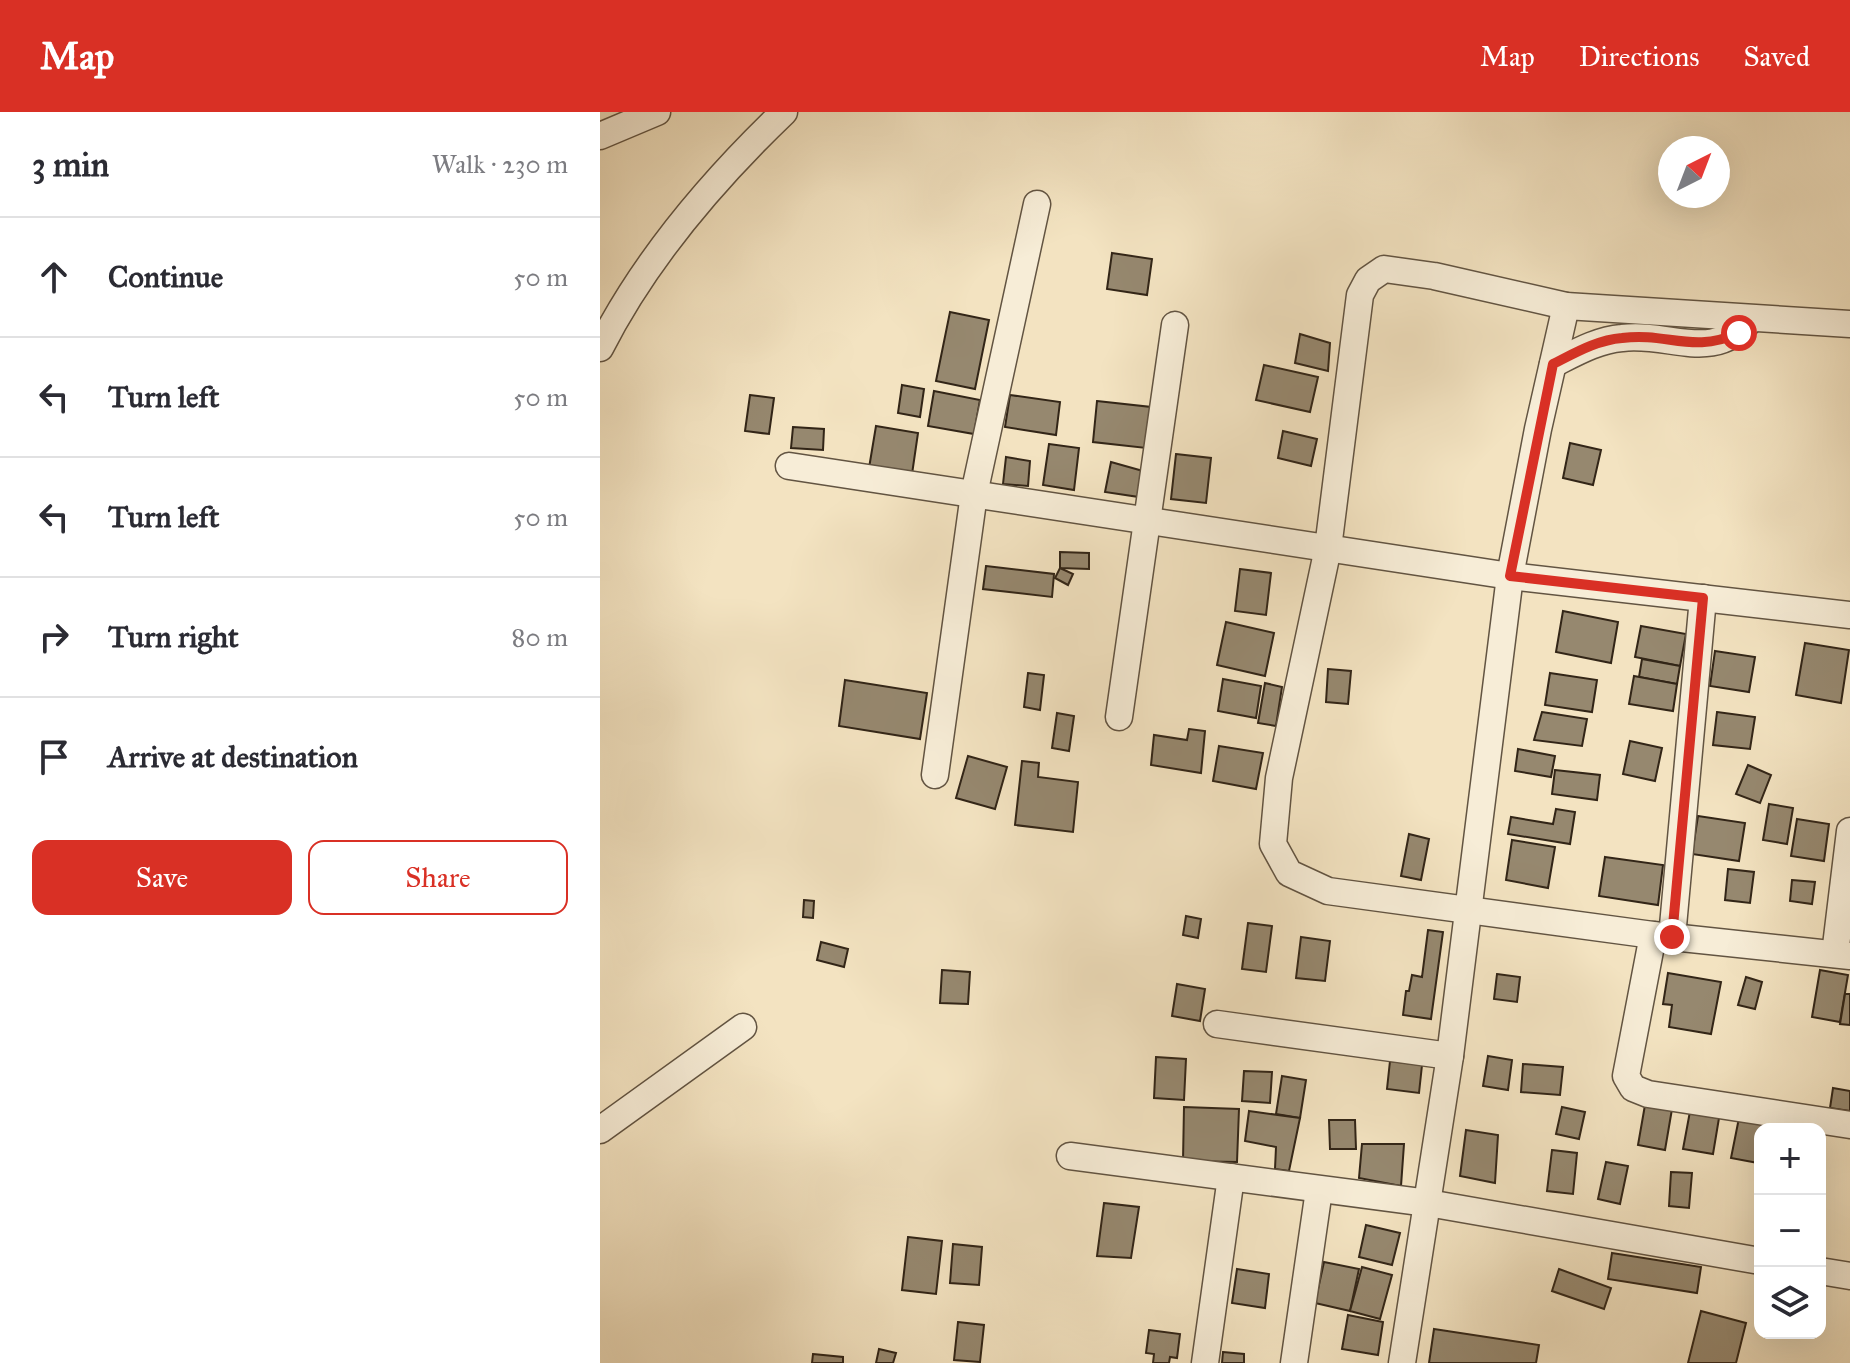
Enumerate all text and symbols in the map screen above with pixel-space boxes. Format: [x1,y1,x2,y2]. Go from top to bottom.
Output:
text: Map [40,33,114,79]
text: Map [1480,39,1535,74]
text: Directions [1579,39,1700,74]
text: Saved [1744,39,1810,74]
north arrow [1658,136,1730,208]
text: 3 min [32,144,109,185]
text: Walk · 230 m [432,148,568,180]
icon: ahead [32,255,76,299]
text: Continue [108,259,223,295]
text: 50 m [513,261,568,293]
route start [1721,315,1757,351]
icon: left [32,375,76,419]
text: Turn left [108,379,219,415]
text: 50 m [513,381,568,413]
icon: left [32,495,76,539]
text: Turn left [108,499,219,535]
text: 50 m [513,501,568,533]
icon: right [32,615,76,659]
text: Turn right [108,619,239,655]
text: 80 m [512,621,568,653]
icon: arrive [32,735,76,779]
text: Arrive at destination [108,739,358,775]
button: Save [32,840,292,915]
button: Share [308,840,568,915]
route end [1654,919,1690,955]
map controls [1754,1123,1826,1339]
button: + [1754,1123,1826,1195]
button: − [1754,1195,1826,1267]
button: layers [1754,1267,1826,1339]

